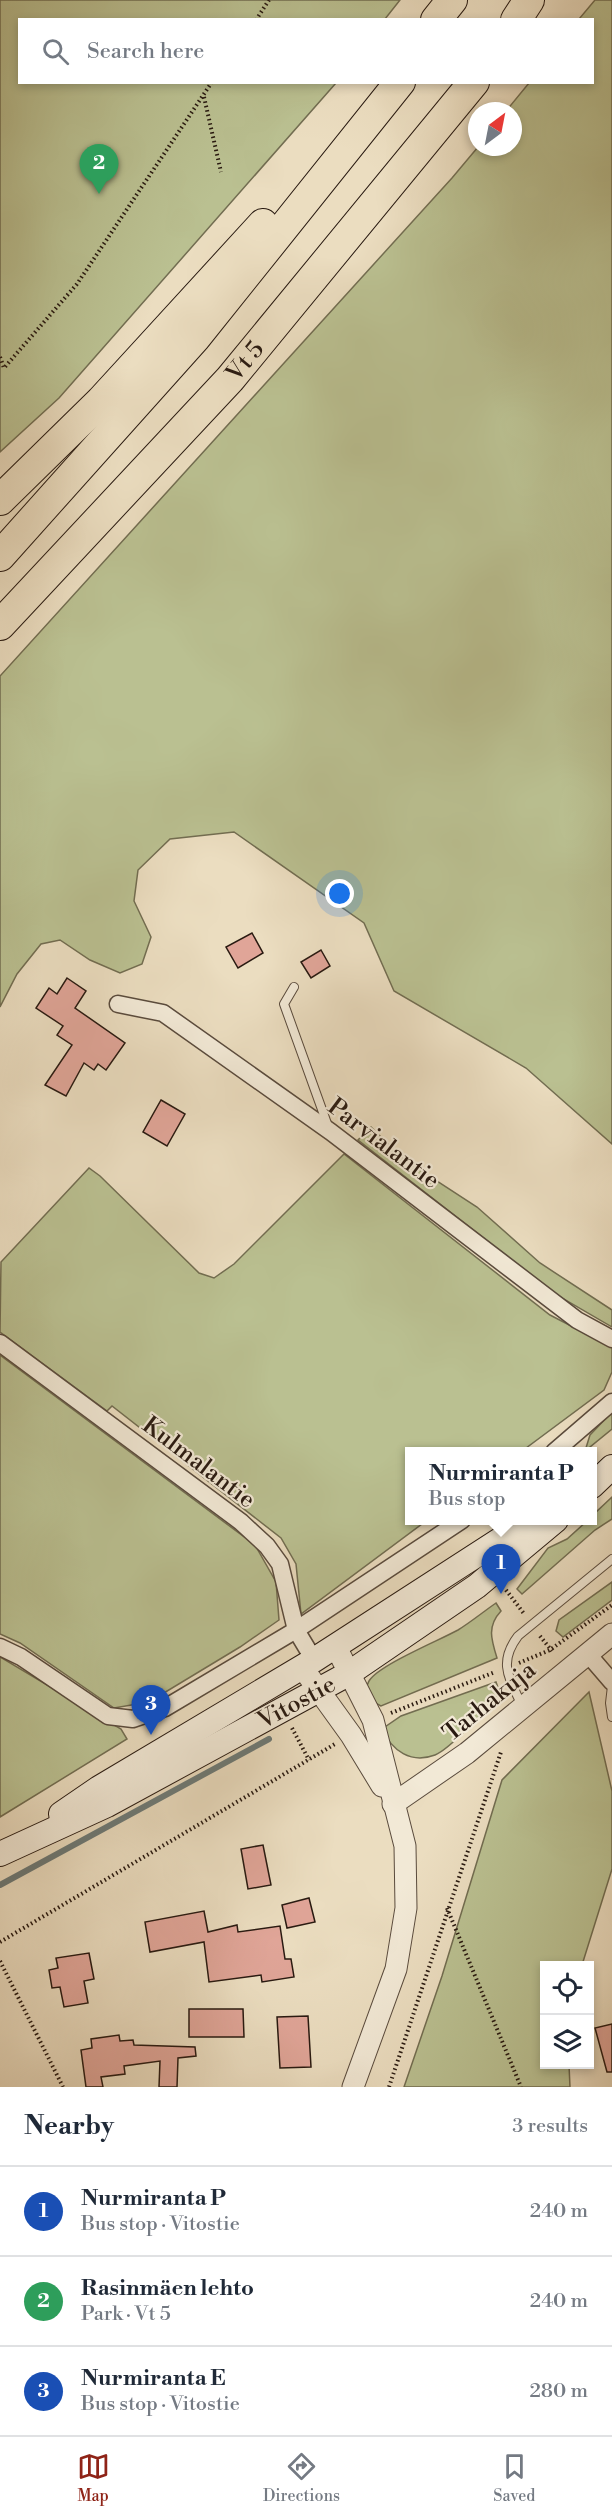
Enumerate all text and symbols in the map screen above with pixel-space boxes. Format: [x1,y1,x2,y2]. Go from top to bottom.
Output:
search box [18,18,594,84]
icon: search [39,35,72,68]
text: Search here [87,38,204,65]
north arrow [468,102,522,156]
pin: 2 [80,144,118,194]
street label: Vt 5 [219,335,271,389]
your location [325,879,354,908]
street label: Parvialantie [321,1092,445,1196]
street label: Kulmalantie [136,1411,261,1515]
popup [405,1447,597,1525]
text: Nurmiranta P [429,1460,573,1487]
text: Bus stop [429,1487,506,1512]
pin: 1 [482,1544,520,1594]
street label: Tarhakuja [437,1655,543,1748]
street label: Vitostie [252,1670,341,1737]
pin: 3 [132,1686,170,1735]
map controls [540,1961,594,2069]
button: locate [540,1961,594,2015]
button: layers [540,2015,594,2069]
text: Nearby [24,2110,114,2142]
text: 3 results [512,2114,588,2139]
text: Nurmiranta P [81,2185,226,2212]
text: 1 [39,2199,48,2224]
text: 240 m [530,2199,588,2224]
text: Bus stop · Vitostie [81,2212,240,2237]
text: Rasinmäen lehto [81,2275,254,2302]
text: 2 [37,2289,50,2314]
text: 240 m [530,2289,588,2314]
text: Park · Vt 5 [81,2302,171,2327]
text: Nurmiranta E [81,2365,226,2392]
text: 3 [37,2379,50,2404]
text: 280 m [529,2379,588,2404]
text: Bus stop · Vitostie [81,2392,240,2417]
tab: Map [77,2450,110,2506]
tab: Directions [263,2450,340,2506]
tab: Saved [493,2450,535,2506]

